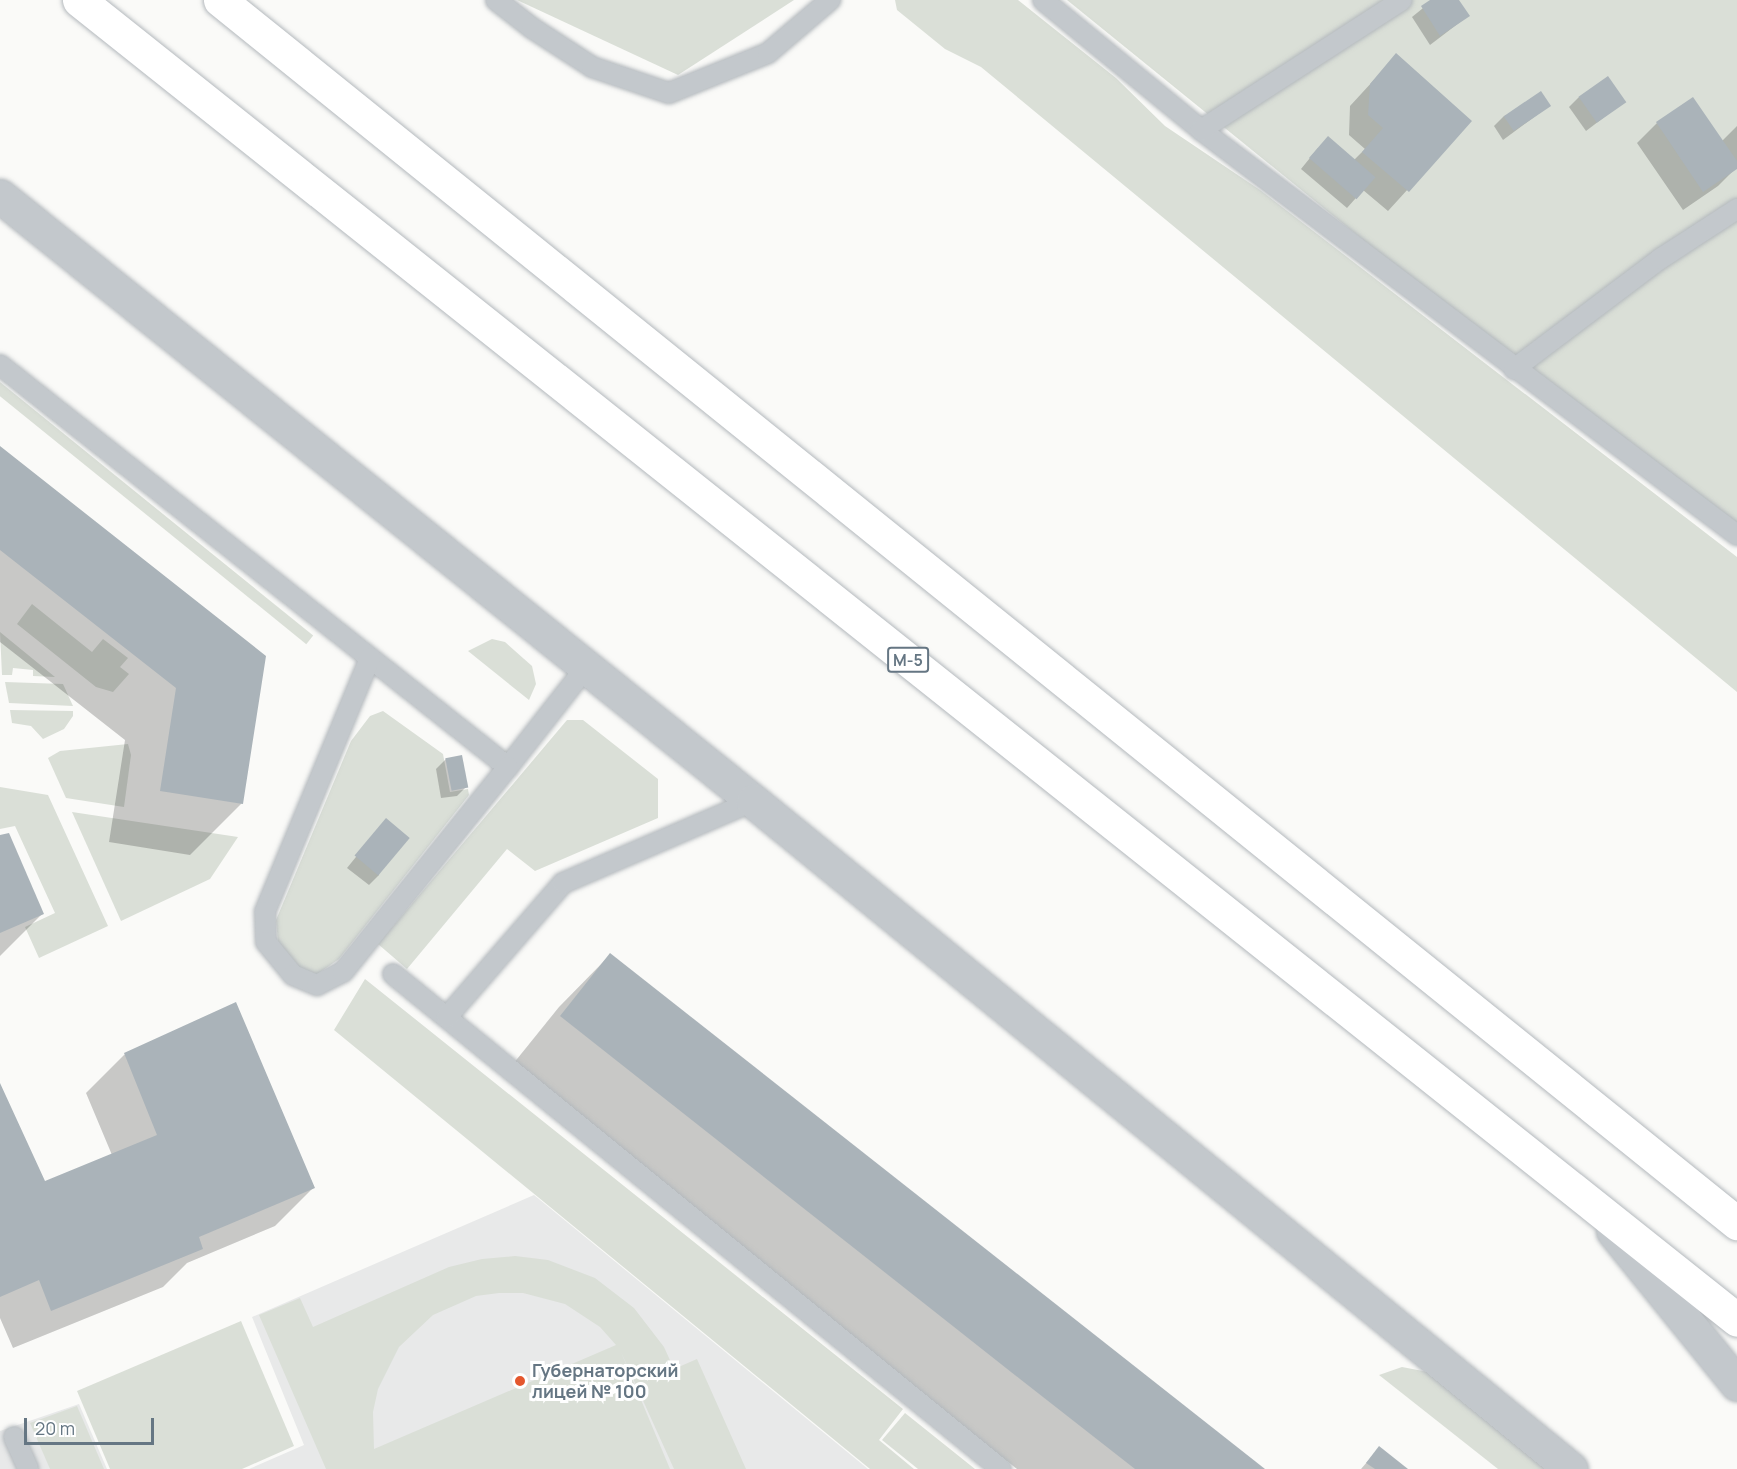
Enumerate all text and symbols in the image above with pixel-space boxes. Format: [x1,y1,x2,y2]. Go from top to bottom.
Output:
road number: М-5 [887,647,929,673]
place label: Губернаторский лицей № 100 [532,1360,678,1402]
marker: Губернаторский лицей № 100 [513,1374,527,1388]
scale bar [27,1406,158,1444]
text: 20 m [35,1416,75,1440]

